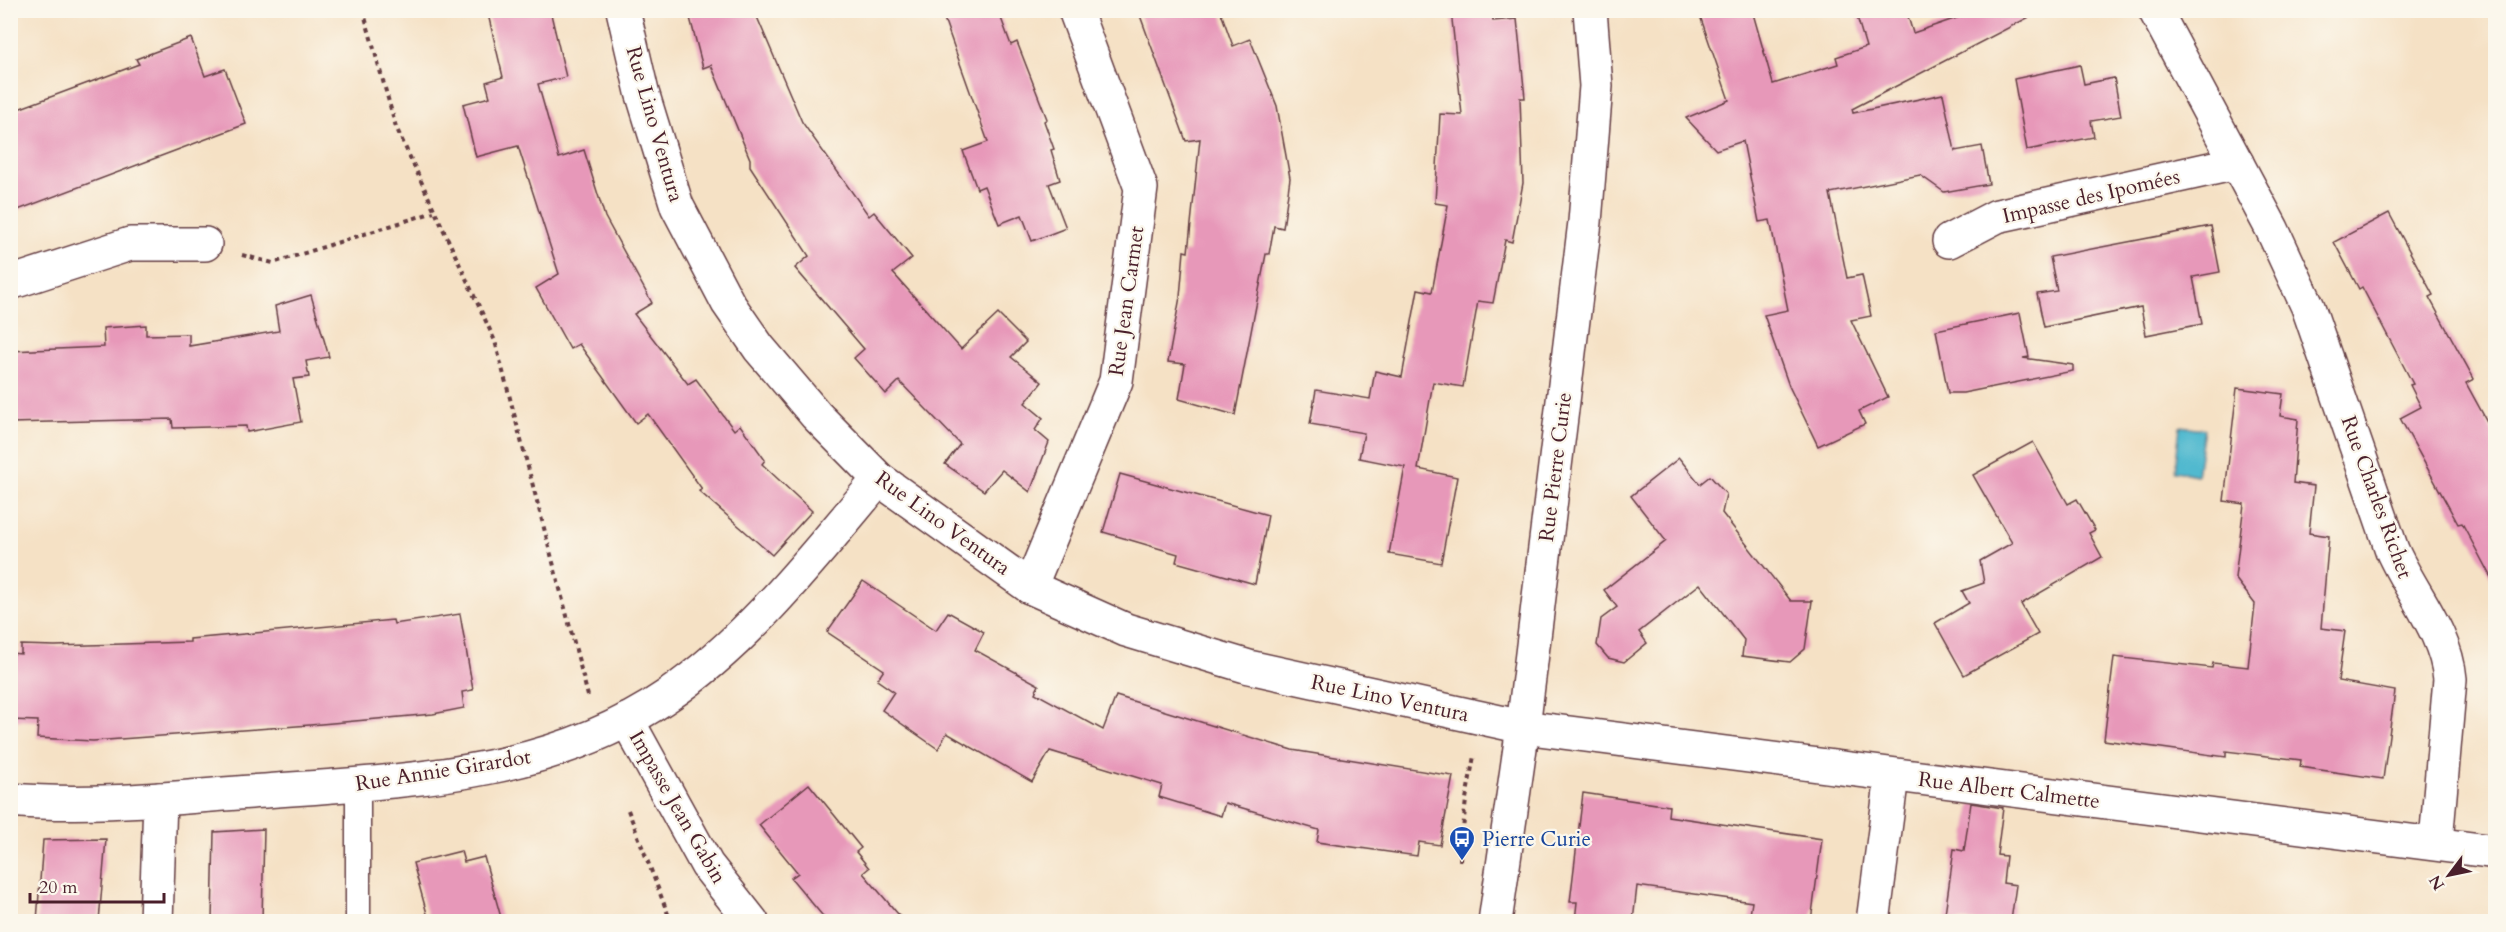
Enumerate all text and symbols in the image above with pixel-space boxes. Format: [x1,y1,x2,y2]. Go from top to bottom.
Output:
street label: Rue Lino Ventura [618,43,691,205]
street label: Impasse des Ipomées [2000,162,2183,231]
street label: Rue Jean Carmet [1102,224,1151,378]
street label: Rue Pierre Curie [1532,391,1579,543]
street label: Rue Charles Richet [2334,412,2419,583]
street label: Rue Lino Ventura [869,464,1016,582]
street label: Rue Lino Ventura [1308,668,1471,729]
street label: Impasse Jean Gabin [622,725,733,889]
street label: Rue Annie Girardot [353,742,533,799]
street label: Rue Albert Calmette [1916,765,2101,816]
bus stop icon: Pierre Curie [1447,824,1477,862]
place label: Pierre Curie [1482,825,1591,854]
north arrow [2419,845,2479,905]
scale bar [30,866,164,904]
text: N [2424,871,2450,894]
text: 20 m [39,875,78,900]

